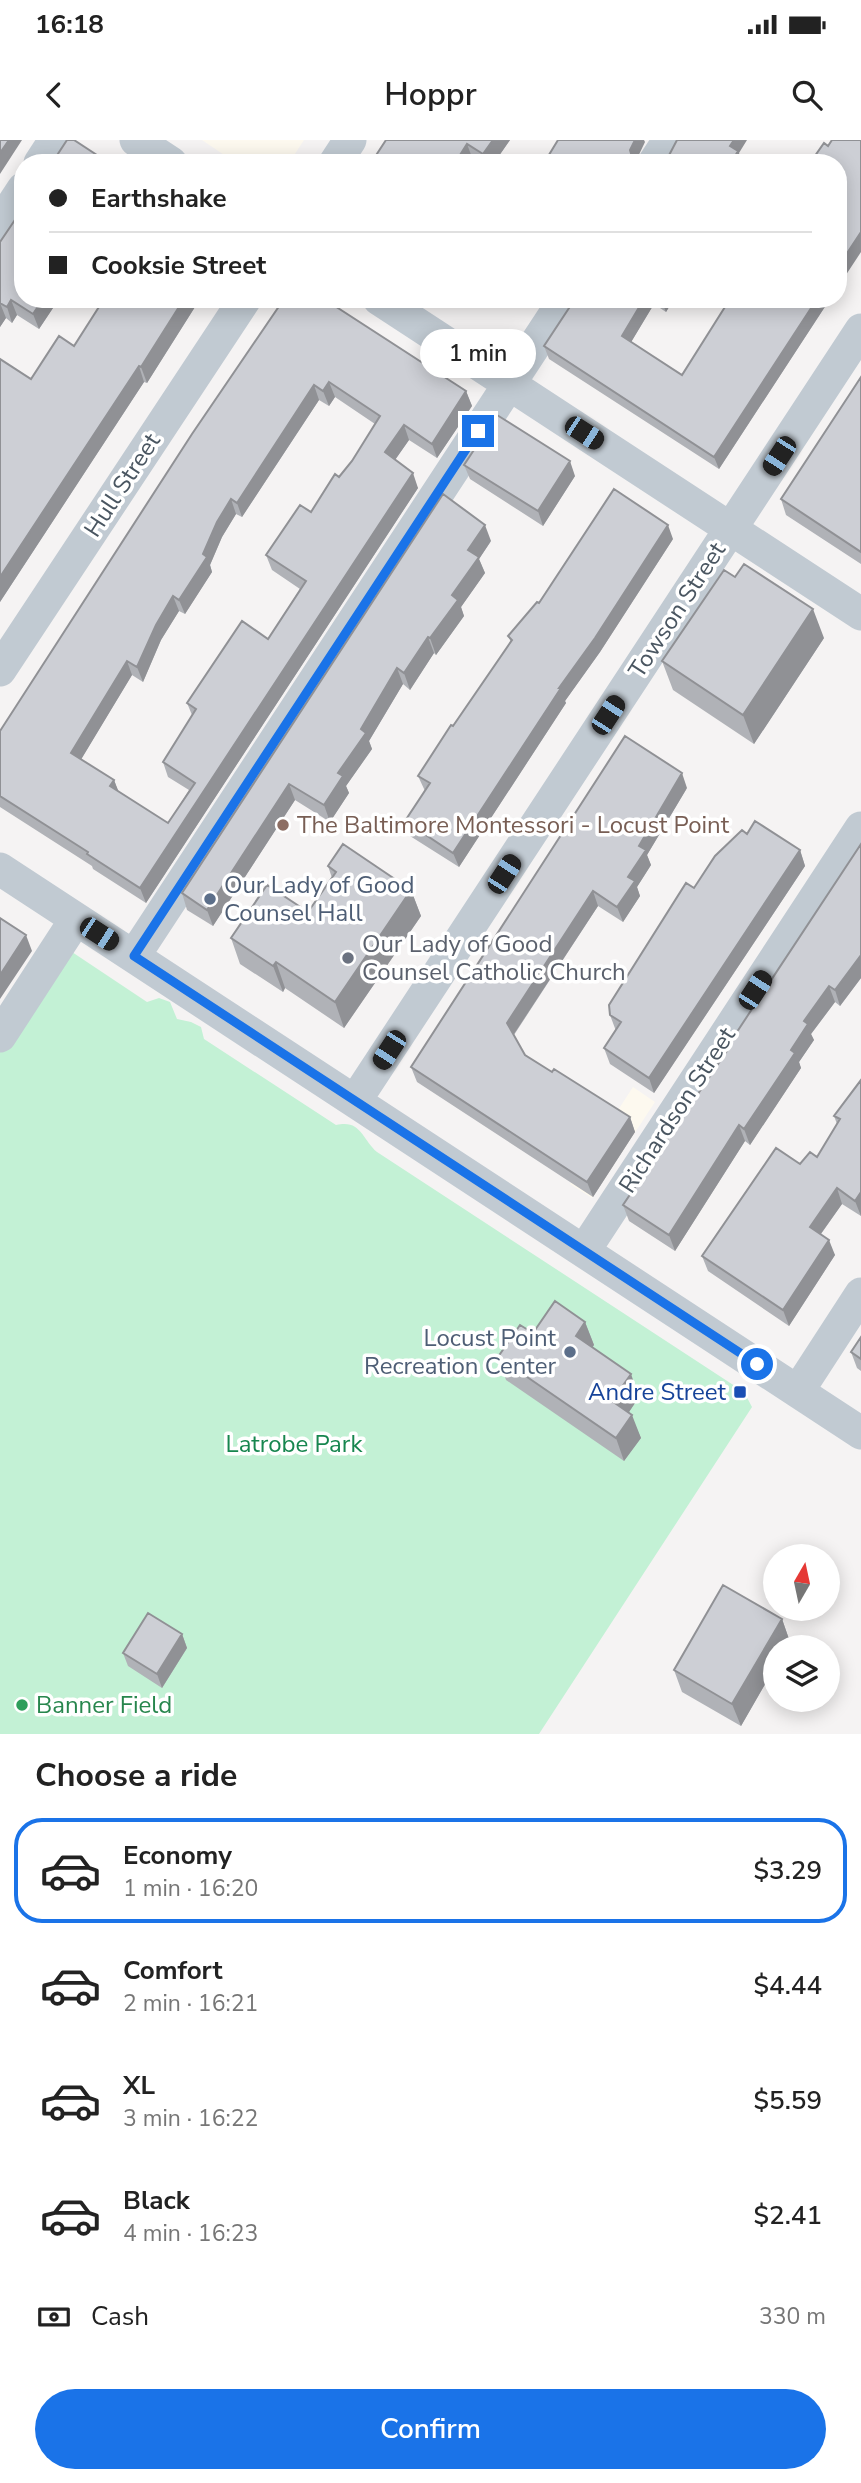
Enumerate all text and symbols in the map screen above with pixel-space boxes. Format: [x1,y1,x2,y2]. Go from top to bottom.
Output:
text: 16:18 [35,7,104,42]
text: Hoppr [384,73,477,116]
icon: back [35,76,73,114]
icon: search [788,76,826,114]
text: Earthshake [91,181,227,216]
text: Cooksie Street [91,248,266,283]
callout: 1 min [420,330,536,378]
text: 1 min [449,338,507,369]
car [561,413,608,453]
route end [462,415,494,447]
street label: Hull Street [77,426,168,543]
car [759,433,800,479]
street label: Towson Street [621,535,733,684]
car [588,692,629,738]
place label: The Baltimore Montessori - Locust Point [297,809,730,841]
marker: The Baltimore Montessori - Locust Point [275,817,291,833]
car [484,851,525,897]
place label: Our Lady of Good Counsel Hall [224,869,414,929]
marker: Our Lady of Good Counsel Hall [202,891,218,907]
car [76,914,123,954]
place label: Our Lady of Good Counsel Catholic Church [362,928,626,988]
marker: Our Lady of Good Counsel Catholic Church [340,950,356,966]
car [735,967,776,1013]
street label: Richardson Street [611,1020,743,1199]
car [369,1027,410,1073]
place label: Locust Point Recreation Center [364,1322,557,1382]
marker: Locust Point Recreation Center [562,1344,578,1360]
route start [741,1348,773,1380]
place label: Andre Street [588,1376,727,1408]
marker: Andre Street [732,1384,748,1400]
park label: Latrobe Park [226,1428,363,1460]
north arrow [763,1544,840,1620]
map controls [763,1544,840,1712]
button: layers [763,1635,840,1712]
place label: Banner Field [36,1689,172,1721]
marker: Banner Field [14,1697,30,1713]
text: Choose a ride [35,1754,237,1797]
text: Economy [123,1838,232,1873]
icon: car [39,1839,102,1902]
text: $3.29 [753,1853,822,1888]
text: 1 min · 16:20 [123,1873,258,1904]
text: Comfort [123,1953,223,1988]
icon: car [39,1954,102,2017]
text: $4.44 [753,1968,822,2003]
text: 2 min · 16:21 [123,1988,258,2019]
text: XL [123,2068,155,2103]
icon: car [39,2069,102,2132]
text: $5.59 [753,2083,822,2118]
text: 3 min · 16:22 [123,2103,258,2134]
text: Black [123,2183,190,2218]
icon: car [39,2184,102,2247]
text: $2.41 [753,2198,822,2233]
text: 4 min · 16:23 [123,2218,258,2249]
icon: cash [35,2298,73,2336]
text: Cash [91,2299,149,2334]
text: 330 m [759,2301,826,2332]
button: Confirm [35,2389,826,2469]

